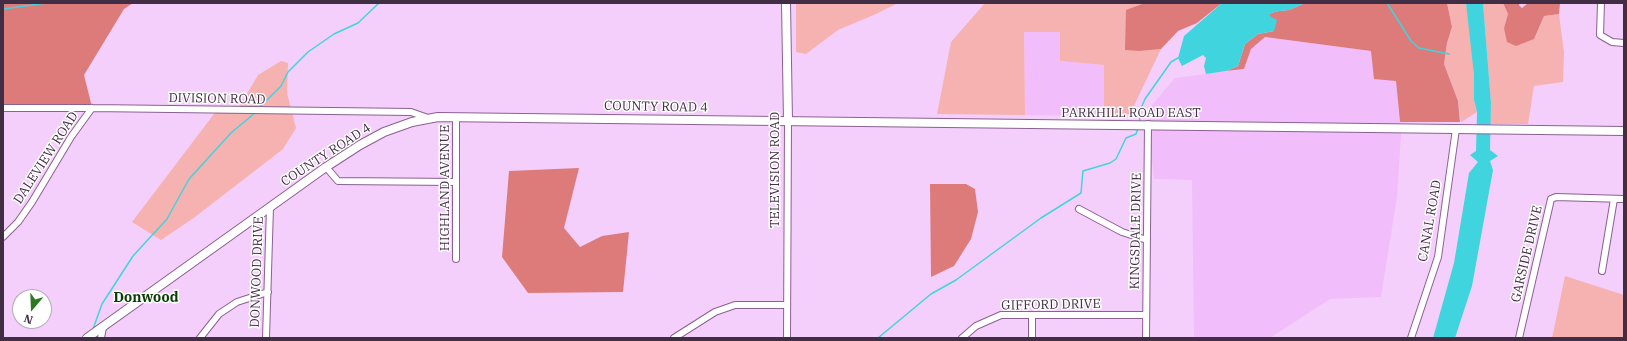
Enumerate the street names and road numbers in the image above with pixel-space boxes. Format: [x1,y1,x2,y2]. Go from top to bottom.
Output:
street label: DIVISION ROAD [168,90,266,108]
street label: COUNTY ROAD 4 [604,98,708,116]
street label: PARKHILL ROAD EAST [1061,105,1201,121]
street label: DALEVIEW ROAD [10,109,82,207]
street label: TELEVISION ROAD [767,112,783,228]
street label: COUNTY ROAD 4 [278,120,374,190]
street label: HIGHLAND AVENUE [437,125,453,251]
street label: KINGSDALE DRIVE [1127,172,1145,290]
street label: CANAL ROAD [1415,179,1445,263]
street label: GARSIDE DRIVE [1508,204,1546,304]
street label: DONWOOD DRIVE [247,216,267,328]
street label: GIFFORD DRIVE [1001,296,1101,314]

